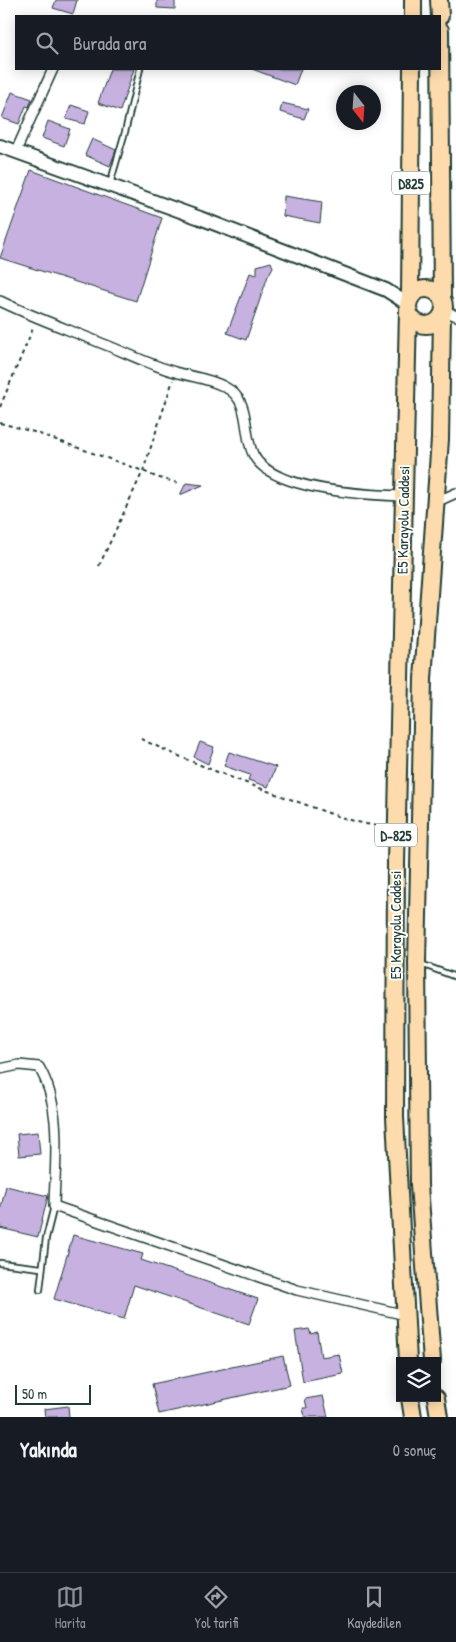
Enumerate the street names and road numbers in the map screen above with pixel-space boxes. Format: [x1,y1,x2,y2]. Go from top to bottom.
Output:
road number: D825 [392,172,430,194]
street label: E5 Karayolu Caddesi [392,466,414,574]
road number: D-825 [375,824,417,846]
street label: E5 Karayolu Caddesi [385,871,406,979]

